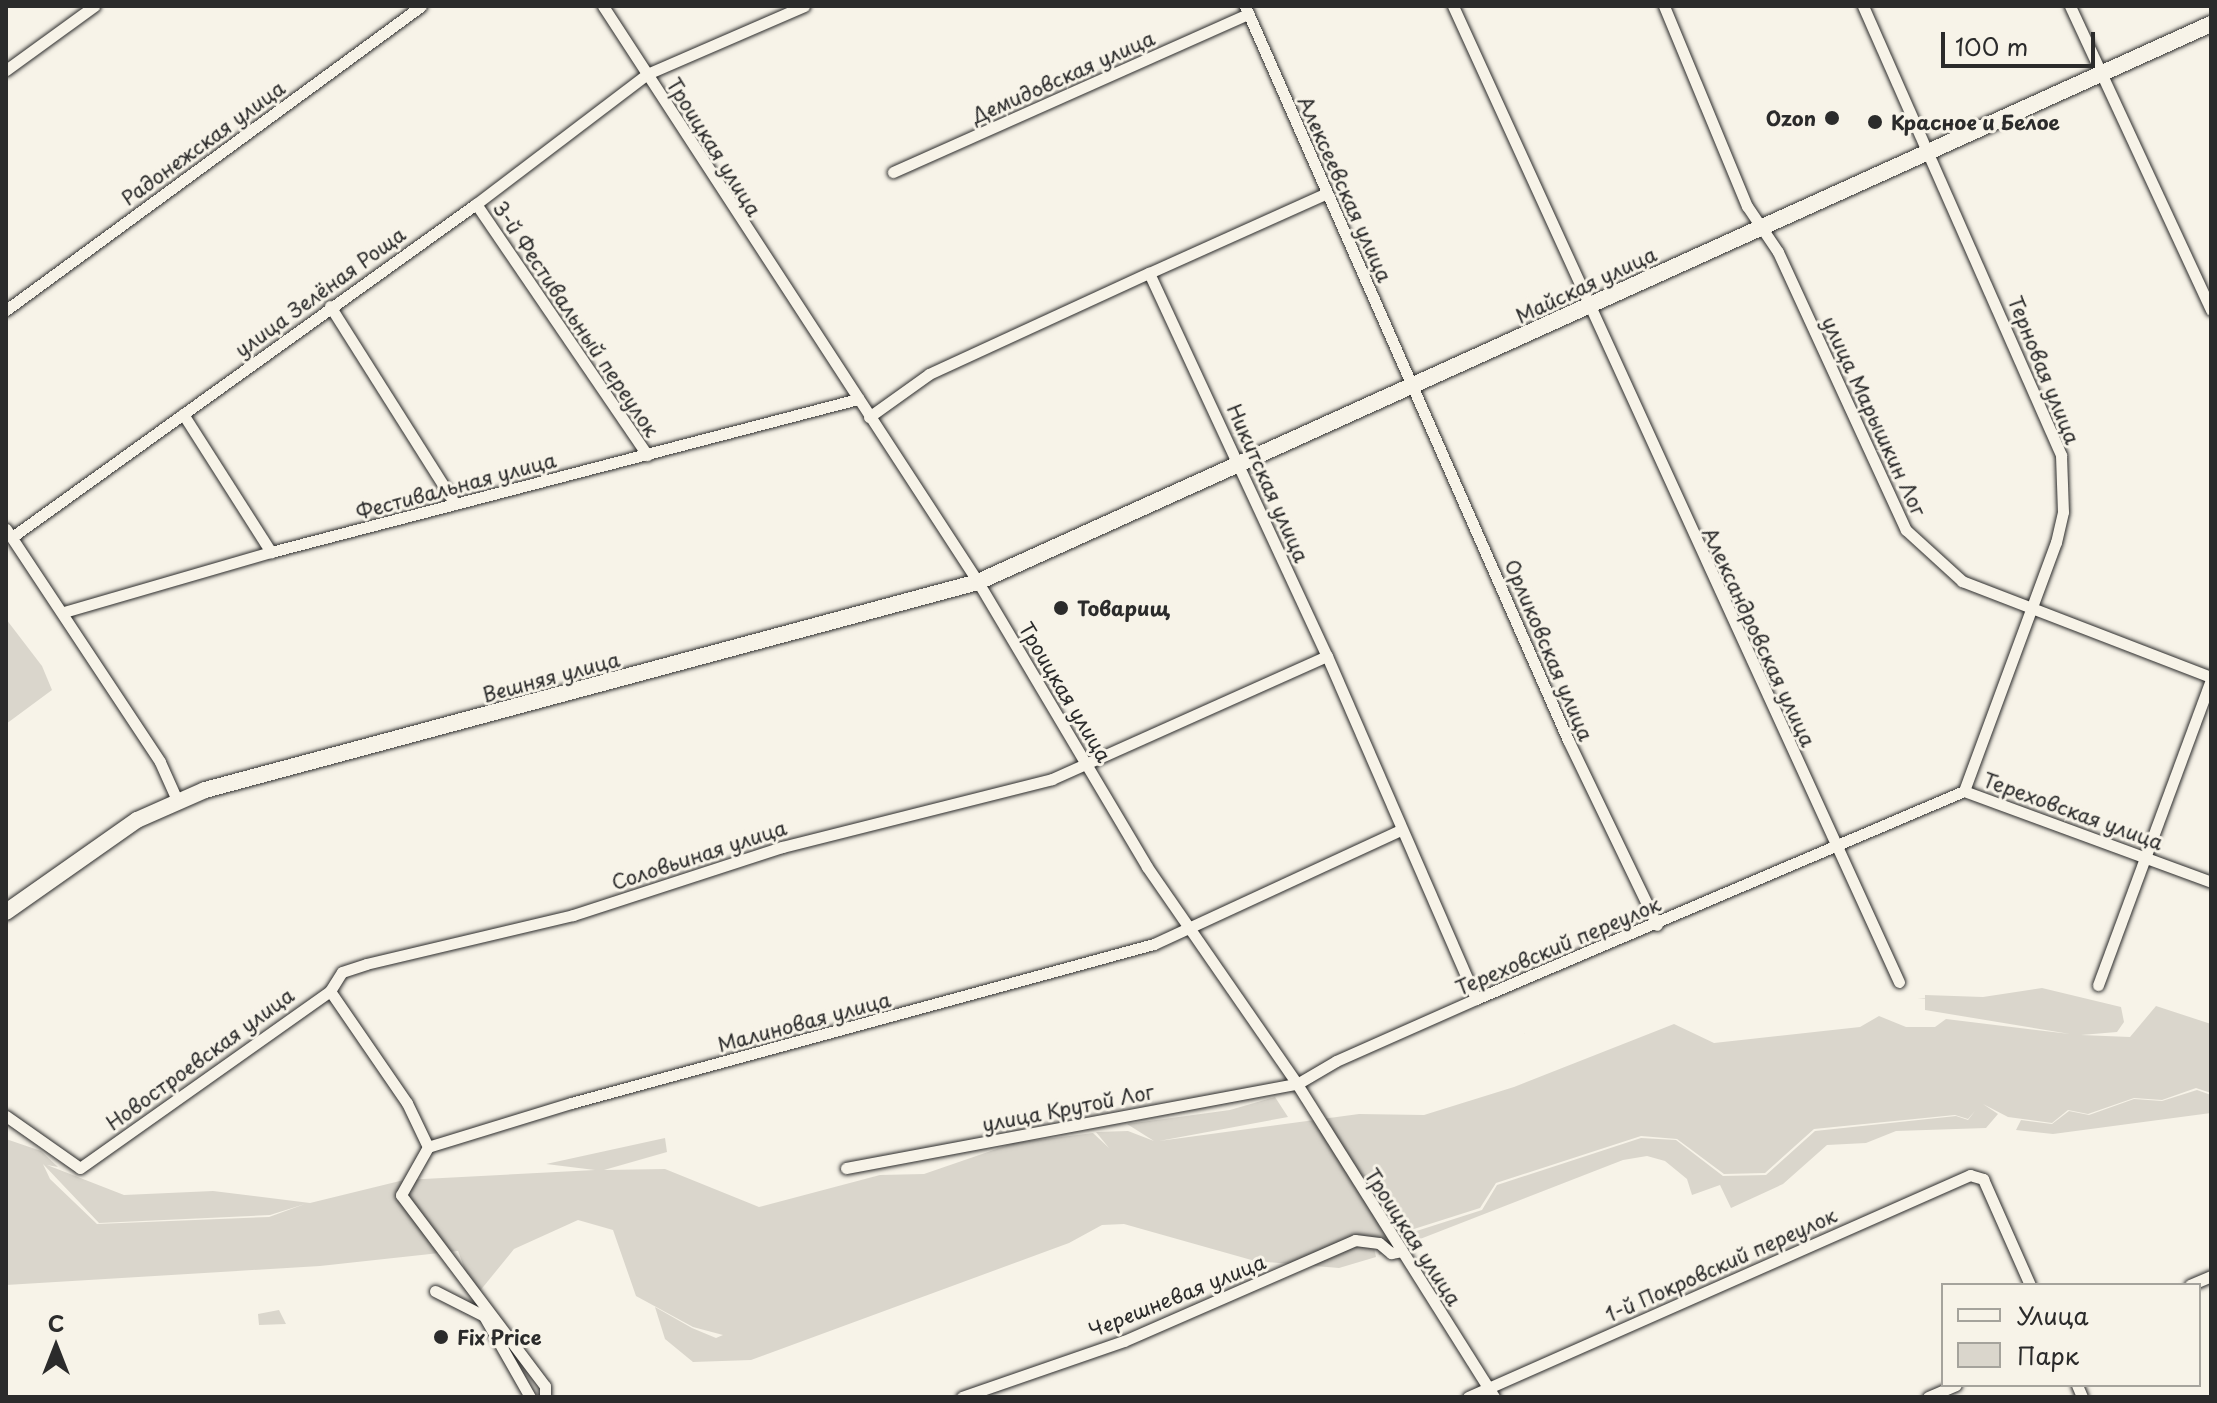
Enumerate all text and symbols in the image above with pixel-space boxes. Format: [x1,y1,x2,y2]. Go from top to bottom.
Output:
scale bar [1945,16,2099,66]
street label: Демидовская улица [967,26,1159,128]
text: 100 m [1955,28,2028,64]
street label: Троицкая улица [661,73,767,221]
street label: Радонежская улица [116,75,290,211]
street label: Алексеевская улица [1293,92,1397,286]
place label: Ozon [1766,106,1816,130]
marker: Ozon [1823,109,1841,127]
place label: Красное и Белое [1891,110,2062,134]
marker: Красное и Белое [1866,113,1884,131]
street label: 3-й Фестивальный переулок [488,196,664,442]
street label: улица Зелёная Роща [229,222,411,362]
street label: Майская улица [1511,242,1661,328]
street label: Терновая улица [2003,292,2085,448]
street label: улица Марышкин Лог [1817,312,1931,520]
street label: Никитская улица [1222,400,1314,566]
street label: Фестивальная улица [353,448,559,524]
street label: Александровская улица [1697,523,1821,751]
street label: Орликовская улица [1500,555,1598,745]
place label: Товарищ [1077,596,1170,620]
marker: Товарищ [1052,599,1070,617]
street label: Троицкая улица [1014,617,1116,767]
street label: Вешняя улица [479,647,623,707]
street label: Тереховская улица [1979,767,2167,855]
street label: Соловьиная улица [608,815,790,895]
street label: Тереховский переулок [1452,892,1664,1000]
street label: Новостроевская улица [101,982,299,1136]
street label: Малиновая улица [715,987,893,1057]
street label: улица Крутой Лог [979,1079,1157,1137]
street label: Троицкая улица [1359,1163,1467,1311]
street label: 1-й Покровский переулок [1601,1203,1841,1327]
street label: Черешневая улица [1085,1249,1269,1343]
legend [1941,1283,2201,1387]
text: Улица [2017,1297,2089,1333]
text: С [48,1306,64,1339]
north arrow [16,1307,96,1387]
place label: Fix Price [457,1325,543,1349]
marker: Fix Price [432,1328,450,1346]
text: Парк [2017,1337,2079,1373]

